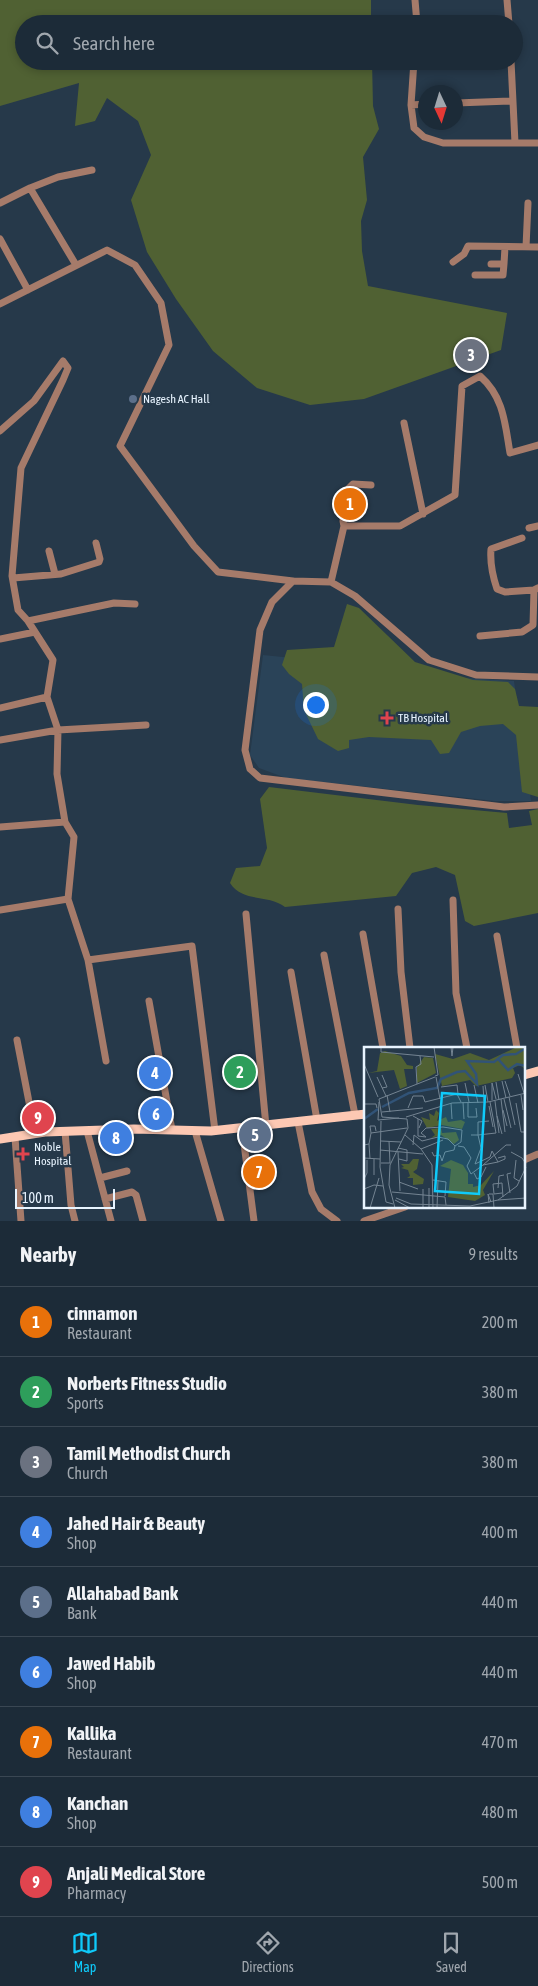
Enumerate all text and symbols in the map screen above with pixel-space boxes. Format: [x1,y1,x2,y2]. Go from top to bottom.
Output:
search box [15,15,523,70]
icon: search [33,29,61,57]
text: Search here [73,32,155,54]
north arrow [418,85,463,130]
pin: 3 [455,336,487,374]
place label: Nagesh AC Hall [143,392,210,406]
marker: Nagesh AC Hall [127,393,139,405]
pin: 1 [334,485,366,523]
your location [303,692,329,718]
marker: TB Hospital [380,711,394,725]
place label: TB Hospital [398,711,449,725]
inset map [364,1047,526,1208]
pin: 2 [224,1053,256,1091]
pin: 4 [139,1054,171,1092]
pin: 6 [140,1095,172,1133]
pin: 9 [22,1099,54,1137]
pin: 5 [239,1116,271,1154]
pin: 8 [100,1119,132,1157]
place label: Noble Hospital [34,1140,72,1168]
marker: Noble Hospital [16,1147,30,1161]
pin: 7 [243,1153,275,1191]
scale bar [15,1186,115,1209]
text: 100 m [22,1190,54,1206]
text: Nearby [20,1242,76,1266]
text: 9 results [468,1245,518,1263]
text: cinnamon [67,1302,138,1324]
text: 1 [32,1313,40,1331]
text: 200 m [482,1313,518,1331]
text: Restaurant [67,1324,132,1342]
text: Norberts Fitness Studio [67,1372,227,1394]
text: 2 [32,1383,40,1401]
text: 380 m [482,1383,518,1401]
text: Sports [67,1394,104,1412]
text: Tamil Methodist Church [67,1442,230,1464]
text: 3 [32,1453,40,1471]
text: 380 m [482,1453,518,1471]
text: Church [67,1464,108,1482]
text: Jahed Hair & Beauty [67,1512,205,1534]
text: 4 [32,1523,40,1541]
text: 400 m [482,1523,518,1541]
text: Shop [67,1534,97,1552]
text: Allahabad Bank [67,1582,178,1604]
text: 5 [32,1593,40,1611]
text: 440 m [482,1593,518,1611]
text: Bank [67,1604,97,1622]
text: Jawed Habib [67,1652,155,1674]
text: 6 [32,1663,40,1681]
text: 440 m [482,1663,518,1681]
text: Shop [67,1674,97,1692]
text: Kallika [67,1722,116,1744]
text: 7 [32,1733,40,1751]
text: 470 m [482,1733,518,1751]
text: Restaurant [67,1744,132,1762]
text: Kanchan [67,1792,128,1814]
text: 8 [32,1803,40,1821]
text: 480 m [482,1803,518,1821]
text: Shop [67,1814,97,1832]
text: Anjali Medical Store [67,1862,205,1884]
text: 9 [32,1873,40,1891]
text: 500 m [482,1873,518,1891]
text: Pharmacy [67,1884,126,1902]
tab: Map [71,1929,99,1975]
tab: Directions [241,1929,294,1975]
tab: Saved [436,1929,467,1975]

